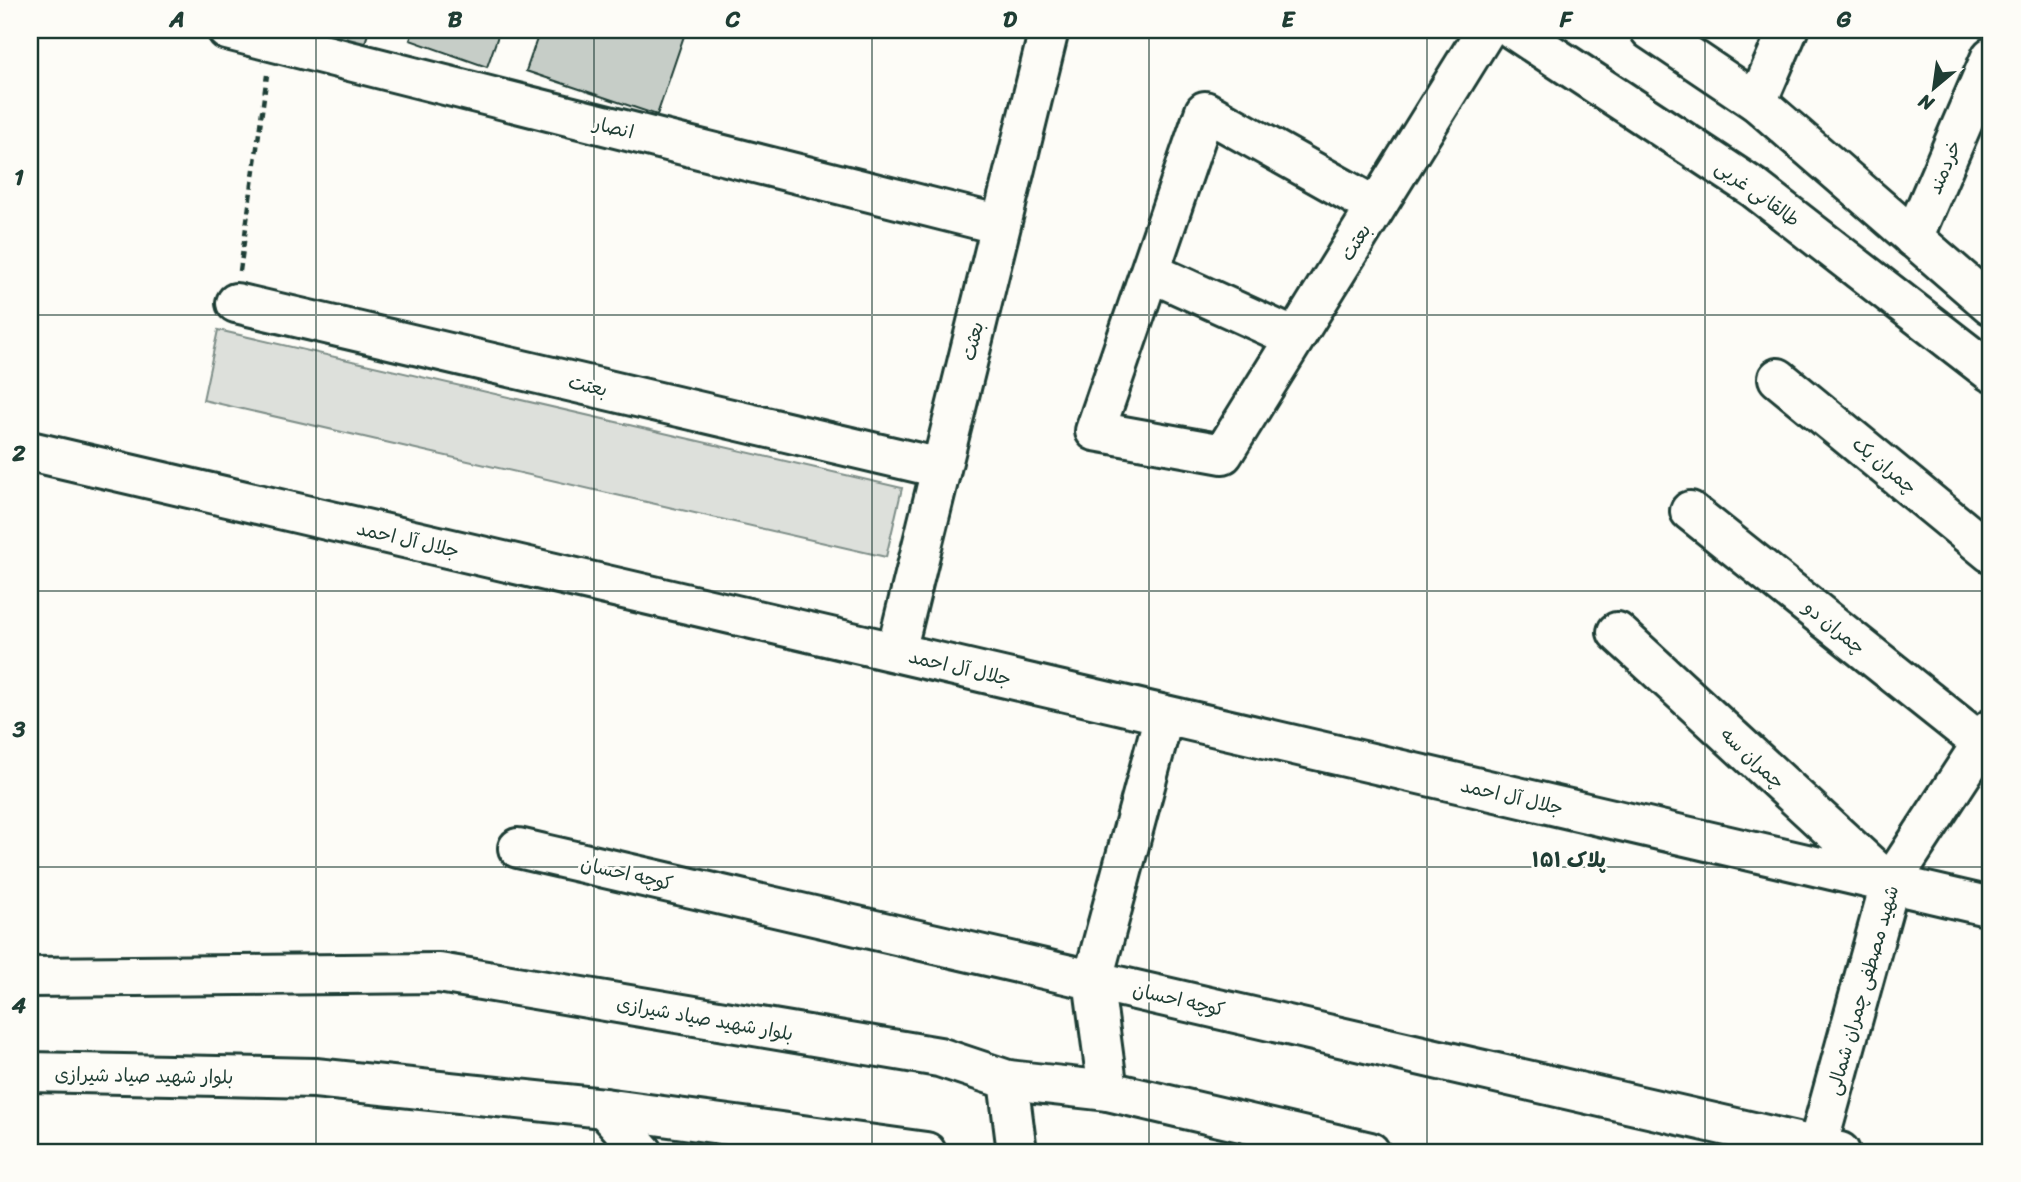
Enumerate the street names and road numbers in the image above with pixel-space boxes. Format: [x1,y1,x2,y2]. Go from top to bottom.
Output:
street label: انصار [588,106,638,148]
street label: خردمند [1918,135,1971,200]
street label: طالقانی غربی [1708,151,1807,236]
street label: بعتت [1331,217,1380,268]
street label: بعثت [952,318,993,364]
street label: بعتت [565,365,611,406]
street label: چمران یک [1845,428,1925,503]
street label: جلال آل احمد [353,512,463,567]
street label: چمران دو [1795,591,1873,663]
street label: جلال آل احمد [905,640,1015,695]
street label: چمران سه [1712,719,1793,797]
street label: جلال آل احمد [1457,769,1567,824]
street label: کوچه احسان [578,847,676,900]
street label: شهید مصطفی چمران شمالی [1817,881,1908,1099]
street label: کوچه احسان [1130,973,1228,1026]
street label: بلوار شهید صیاد شیرازی [614,987,796,1050]
street label: بلوار شهید صیاد شیرازی [54,1057,234,1094]

